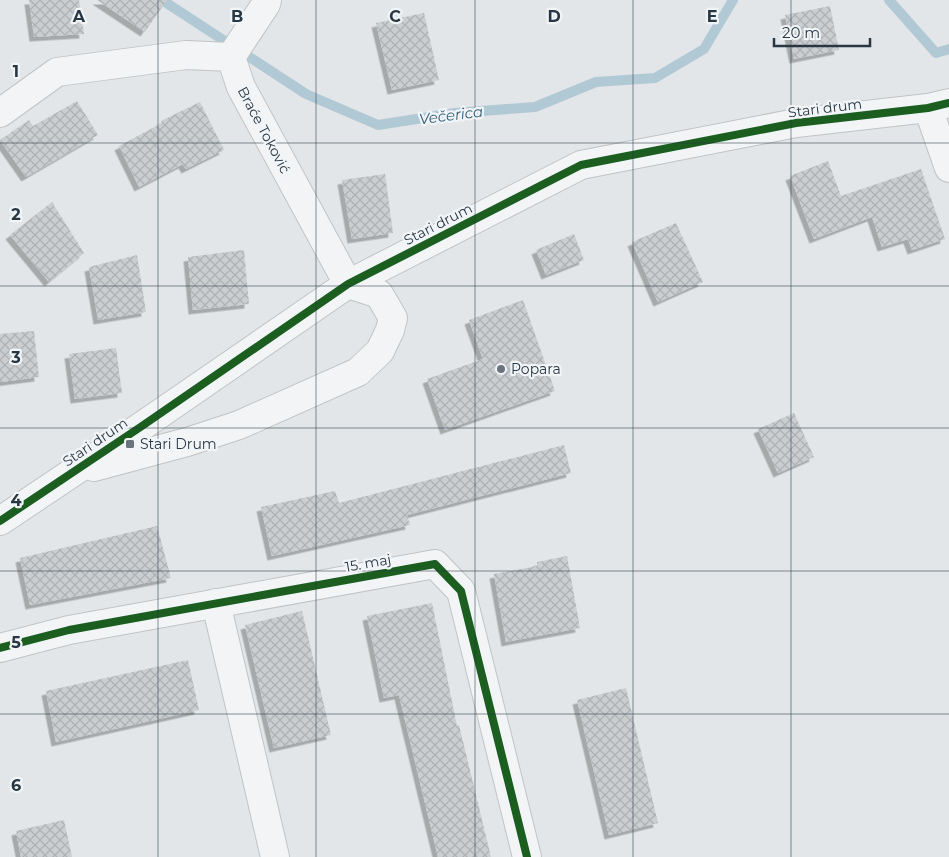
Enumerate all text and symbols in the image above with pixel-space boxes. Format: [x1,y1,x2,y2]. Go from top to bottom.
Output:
text: A [72,7,86,26]
text: B [231,7,243,26]
text: C [389,7,401,26]
text: D [547,7,561,26]
text: E [707,7,717,26]
scale bar [774,15,870,47]
text: 20 m [782,23,820,42]
text: 1 [13,62,19,81]
street label: Braće Toković [234,84,294,177]
street label: Stari drum [787,95,863,121]
water label: Večerica [418,102,484,128]
street label: Stari drum [401,199,475,249]
text: 2 [11,205,21,224]
text: 3 [10,348,21,367]
place label: Popara [511,360,561,378]
marker: Popara [495,363,507,375]
street label: Stari drum [59,414,131,470]
place label: Stari Drum [140,435,217,453]
marker: Stari Drum [124,438,136,450]
text: 4 [10,491,22,510]
street label: 15. maj [344,550,392,576]
text: 5 [11,633,21,652]
text: 6 [11,776,21,795]

